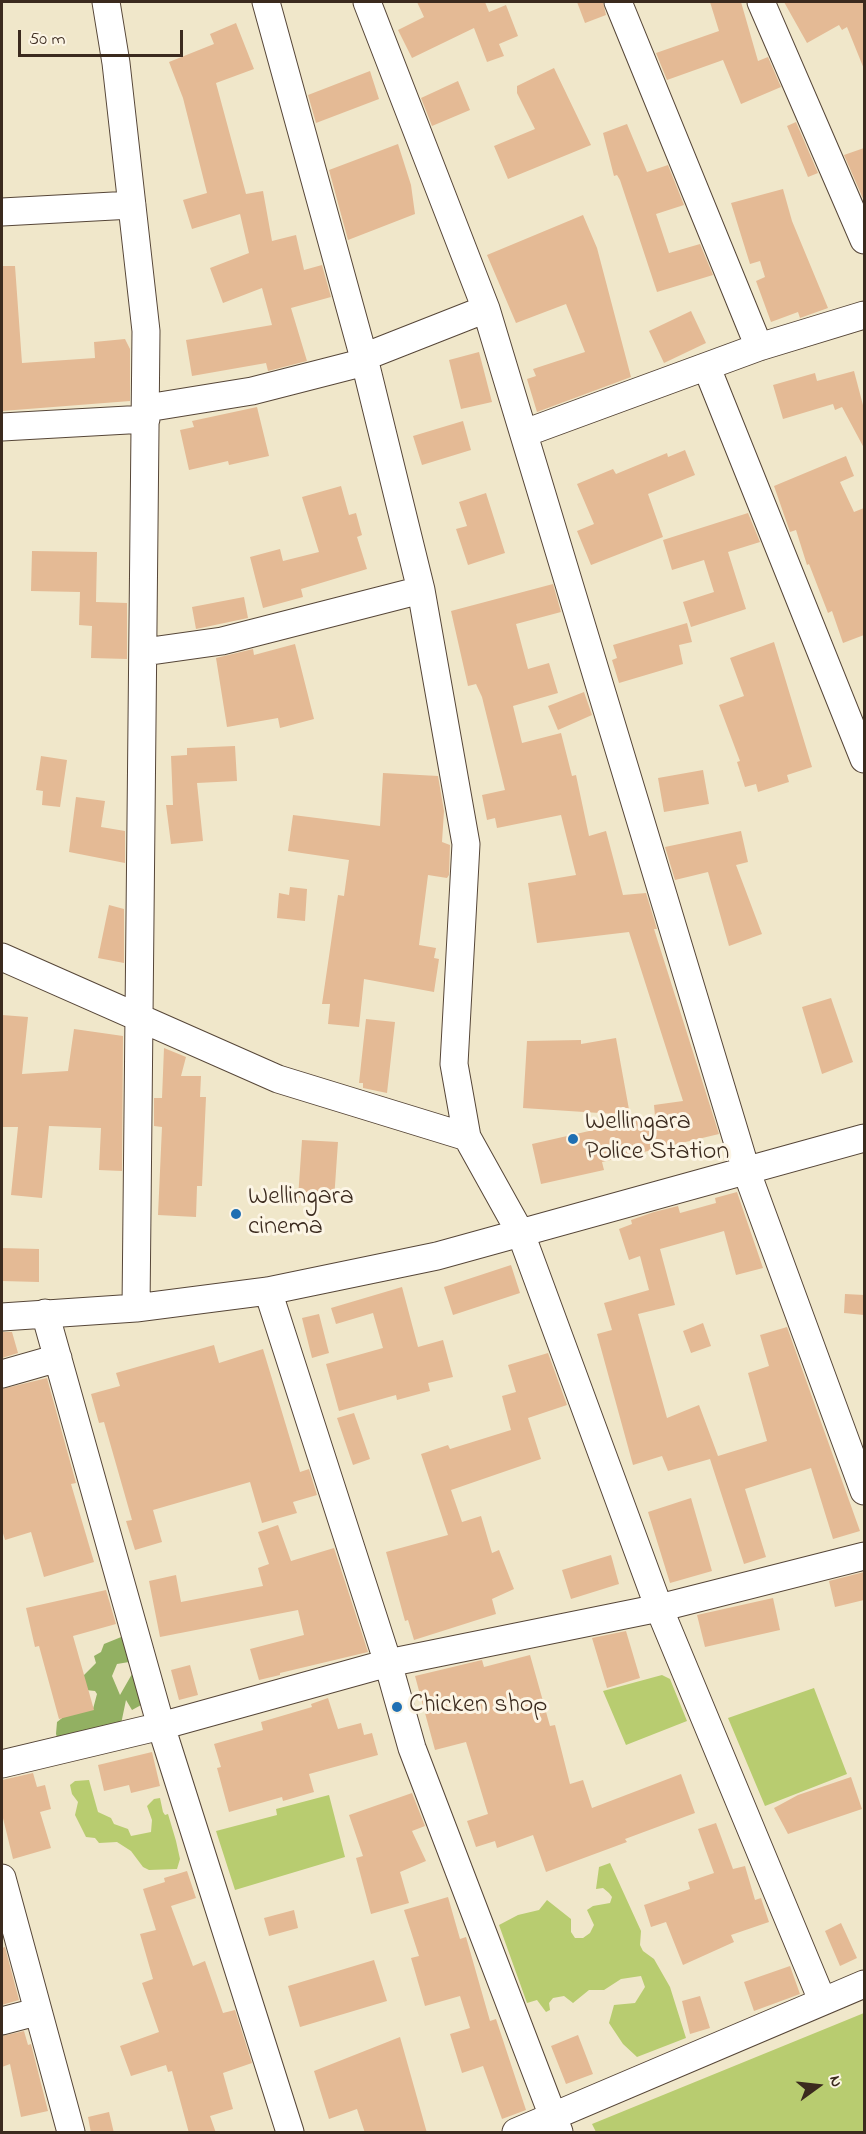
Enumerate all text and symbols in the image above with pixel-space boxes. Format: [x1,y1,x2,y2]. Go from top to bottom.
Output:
scale bar [21,18,186,56]
text: 50 m [29,27,66,53]
place label: Wellingara Police Station [585,1108,729,1170]
marker: Wellingara Police Station [566,1132,580,1146]
place label: Wellingara cinema [248,1183,354,1244]
marker: Wellingara cinema [229,1207,243,1221]
place label: Chicken shop [409,1691,547,1723]
marker: Chicken shop [390,1700,404,1714]
north arrow [788,2056,848,2116]
text: N [822,2073,848,2090]

